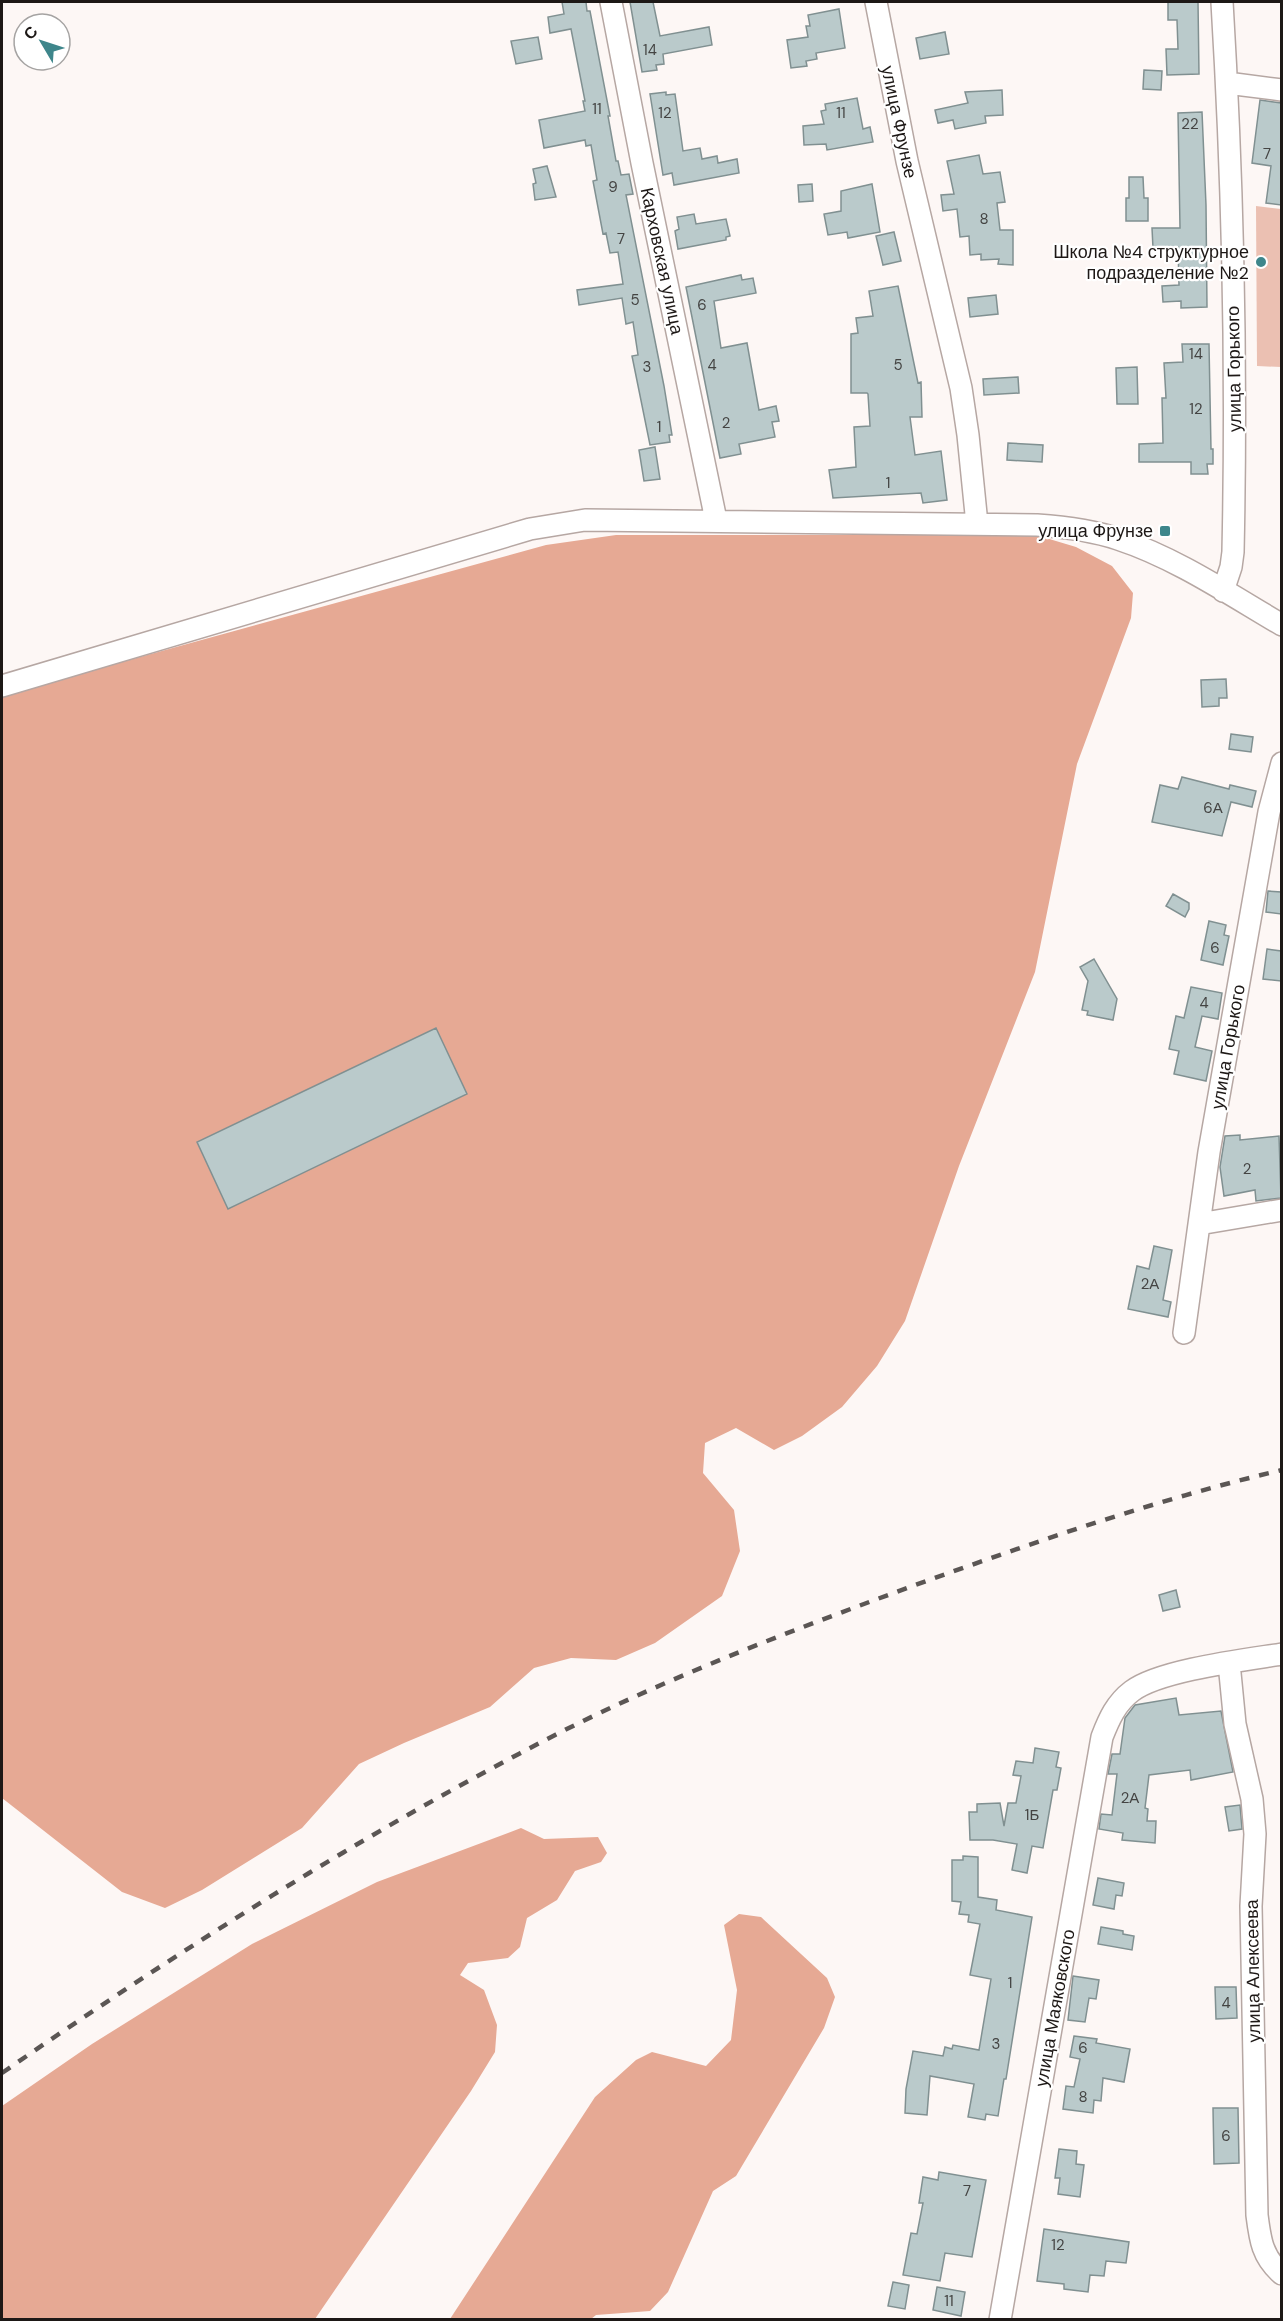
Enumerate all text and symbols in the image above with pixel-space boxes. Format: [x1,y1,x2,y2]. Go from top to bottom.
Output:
north arrow [12,12,72,72]
text: С [19,21,43,44]
house number: 14 [643,40,657,60]
street label: улица Фрунзе [875,63,923,181]
house number: 11 [592,99,602,119]
house number: 12 [658,103,672,123]
house number: 11 [836,103,846,123]
house number: 22 [1181,114,1199,134]
house number: 7 [1263,144,1271,164]
house number: 9 [608,177,618,197]
street label: Карховская улица [635,185,690,338]
house number: 8 [979,209,989,229]
house number: 7 [617,229,625,249]
place label: Школа №4 структурное подразделение №2 [1053,240,1249,285]
marker: Школа №4 структурное подразделение №2 [1254,255,1268,269]
house number: 5 [630,290,640,310]
house number: 6 [697,295,707,315]
street label: улица Горького [1221,306,1247,432]
house number: 14 [1189,344,1203,364]
house number: 4 [707,355,717,375]
house number: 5 [893,355,903,375]
house number: 3 [643,357,651,377]
house number: 12 [1189,399,1203,419]
house number: 2 [722,413,730,433]
house number: 1 [657,417,661,437]
house number: 1 [886,473,890,493]
place label: улица Фрунзе [1038,519,1153,543]
marker: улица Фрунзе [1158,524,1172,538]
house number: 6А [1203,798,1223,818]
house number: 6 [1210,938,1220,958]
street label: улица Горького [1205,983,1251,1111]
house number: 4 [1199,993,1209,1013]
house number: 2 [1243,1159,1251,1179]
house number: 2А [1141,1274,1159,1294]
house number: 2А [1121,1788,1139,1808]
house number: 1Б [1025,1805,1039,1825]
street label: улица Алексеева [1240,1898,1266,2043]
street label: улица Маяковского [1029,1927,1081,2089]
house number: 1 [1008,1973,1012,1993]
house number: 4 [1221,1993,1231,2013]
house number: 3 [992,2034,1000,2054]
house number: 6 [1078,2038,1088,2058]
house number: 8 [1078,2087,1088,2107]
house number: 6 [1221,2126,1231,2146]
house number: 7 [963,2181,971,2201]
house number: 12 [1051,2235,1065,2255]
house number: 11 [944,2291,954,2311]

